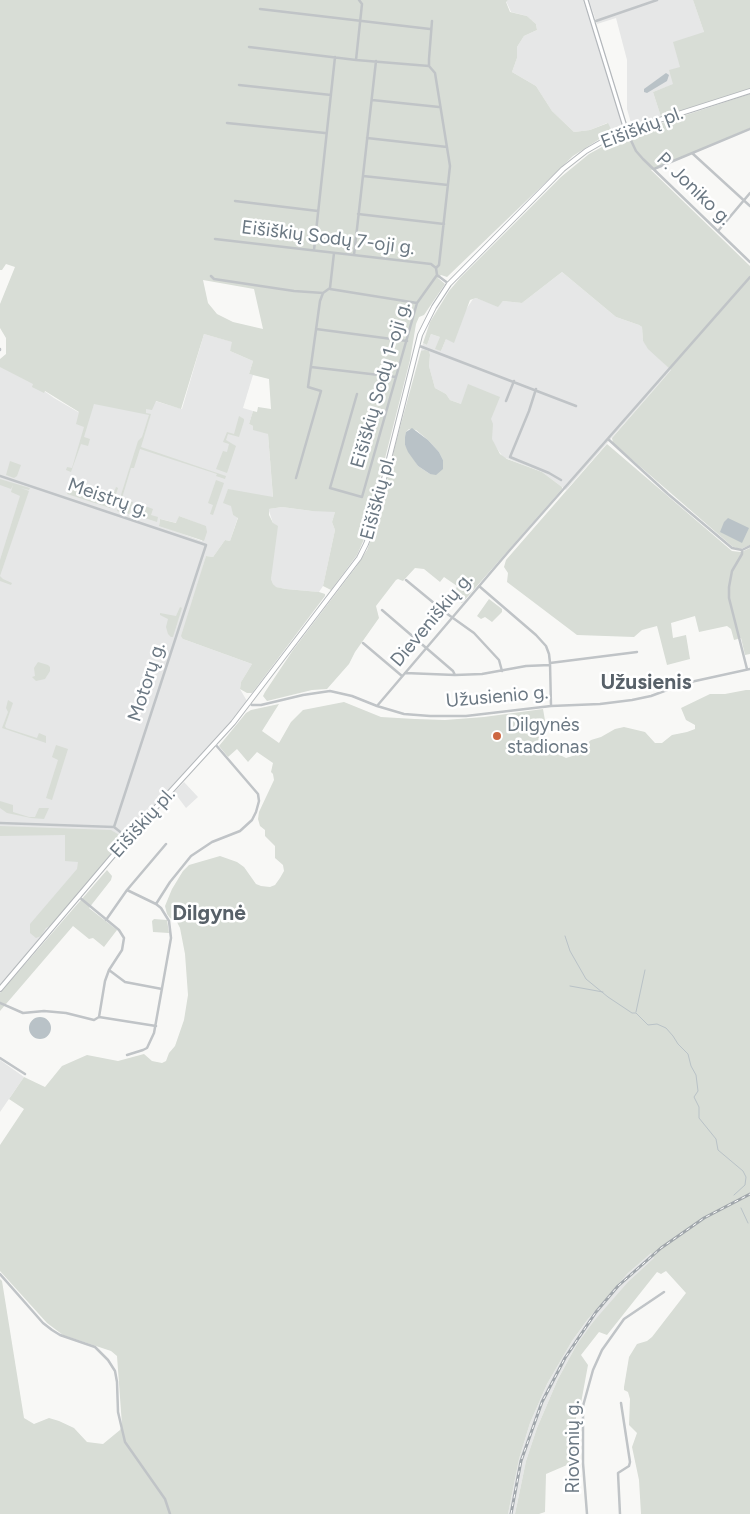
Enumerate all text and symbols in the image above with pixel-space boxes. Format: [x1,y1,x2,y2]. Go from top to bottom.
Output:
street label: Eišiškių pl. [598,102,686,154]
street label: P. Joniko g. [652,148,736,230]
street label: Eišiškių Sodų 7-oji g. [240,216,416,260]
street label: Eišiškių Sodų 1-oji g. [346,299,416,471]
street label: Eišiškių pl. [356,453,400,543]
street label: Meistrų g. [65,474,151,522]
street label: Dieveniškių g. [386,568,478,672]
street label: Motorų g. [123,639,171,725]
district label: Užusienis [601,670,691,696]
street label: Užusienio g. [445,681,549,713]
place label: Dilgynės stadionas [507,714,588,758]
marker: Dilgynės stadionas [491,730,503,742]
street label: Eišiškių pl. [106,783,180,863]
district label: Dilgynė [172,901,246,927]
street label: Riovonių g. [562,1400,584,1494]

